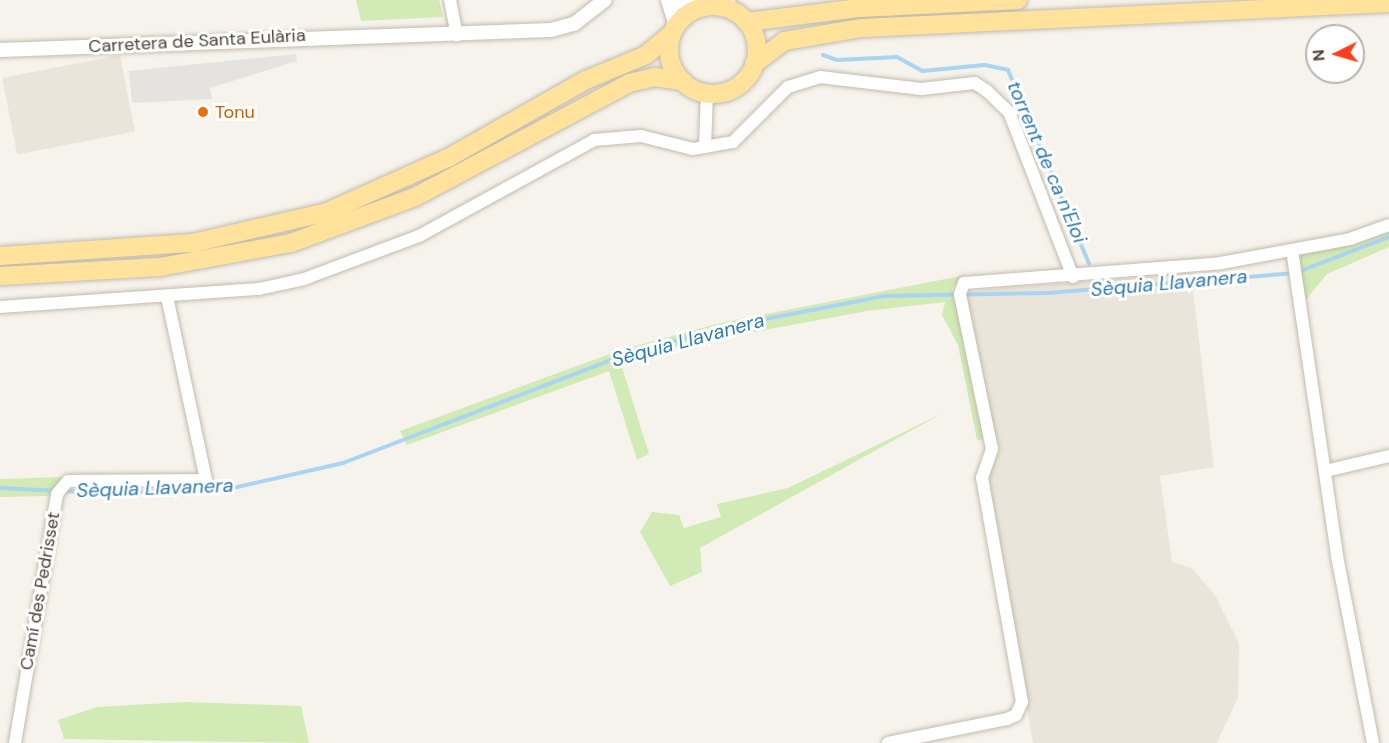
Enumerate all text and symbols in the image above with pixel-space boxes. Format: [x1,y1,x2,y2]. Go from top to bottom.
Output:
north arrow [1305,24,1365,84]
street label: Carretera de Santa Eulària [88,25,306,57]
text: N [1308,49,1330,62]
water label: torrent de ca n'Eloi [1002,77,1092,247]
place label: Tonu [215,101,255,123]
marker: Tonu [196,105,210,119]
water label: Sèquia Llavanera [1090,264,1248,302]
water label: Sèquia Llavanera [609,308,767,372]
water label: Sèquia Llavanera [76,473,234,503]
street label: Camí des Pedrisset [15,510,65,672]

